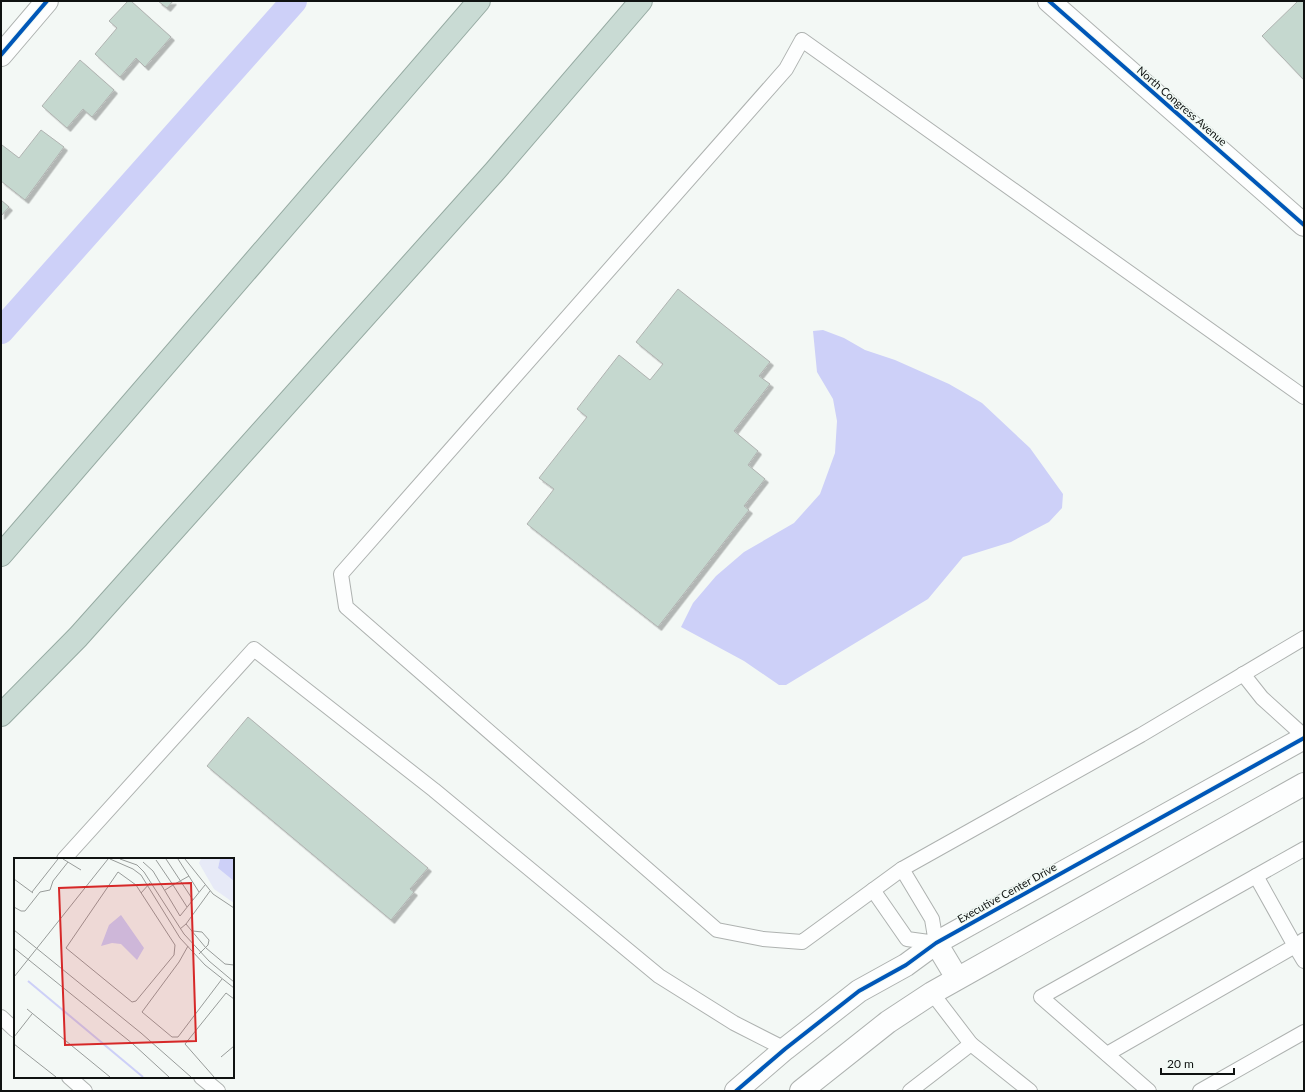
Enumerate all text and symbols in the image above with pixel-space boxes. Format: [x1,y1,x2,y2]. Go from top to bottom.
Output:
street label: North Congress Avenue [1135,63,1230,148]
inset map [14,858,234,1078]
street label: Executive Center Drive [955,860,1059,925]
scale bar [1161,1050,1234,1076]
text: 20 m [1167,1056,1194,1071]

